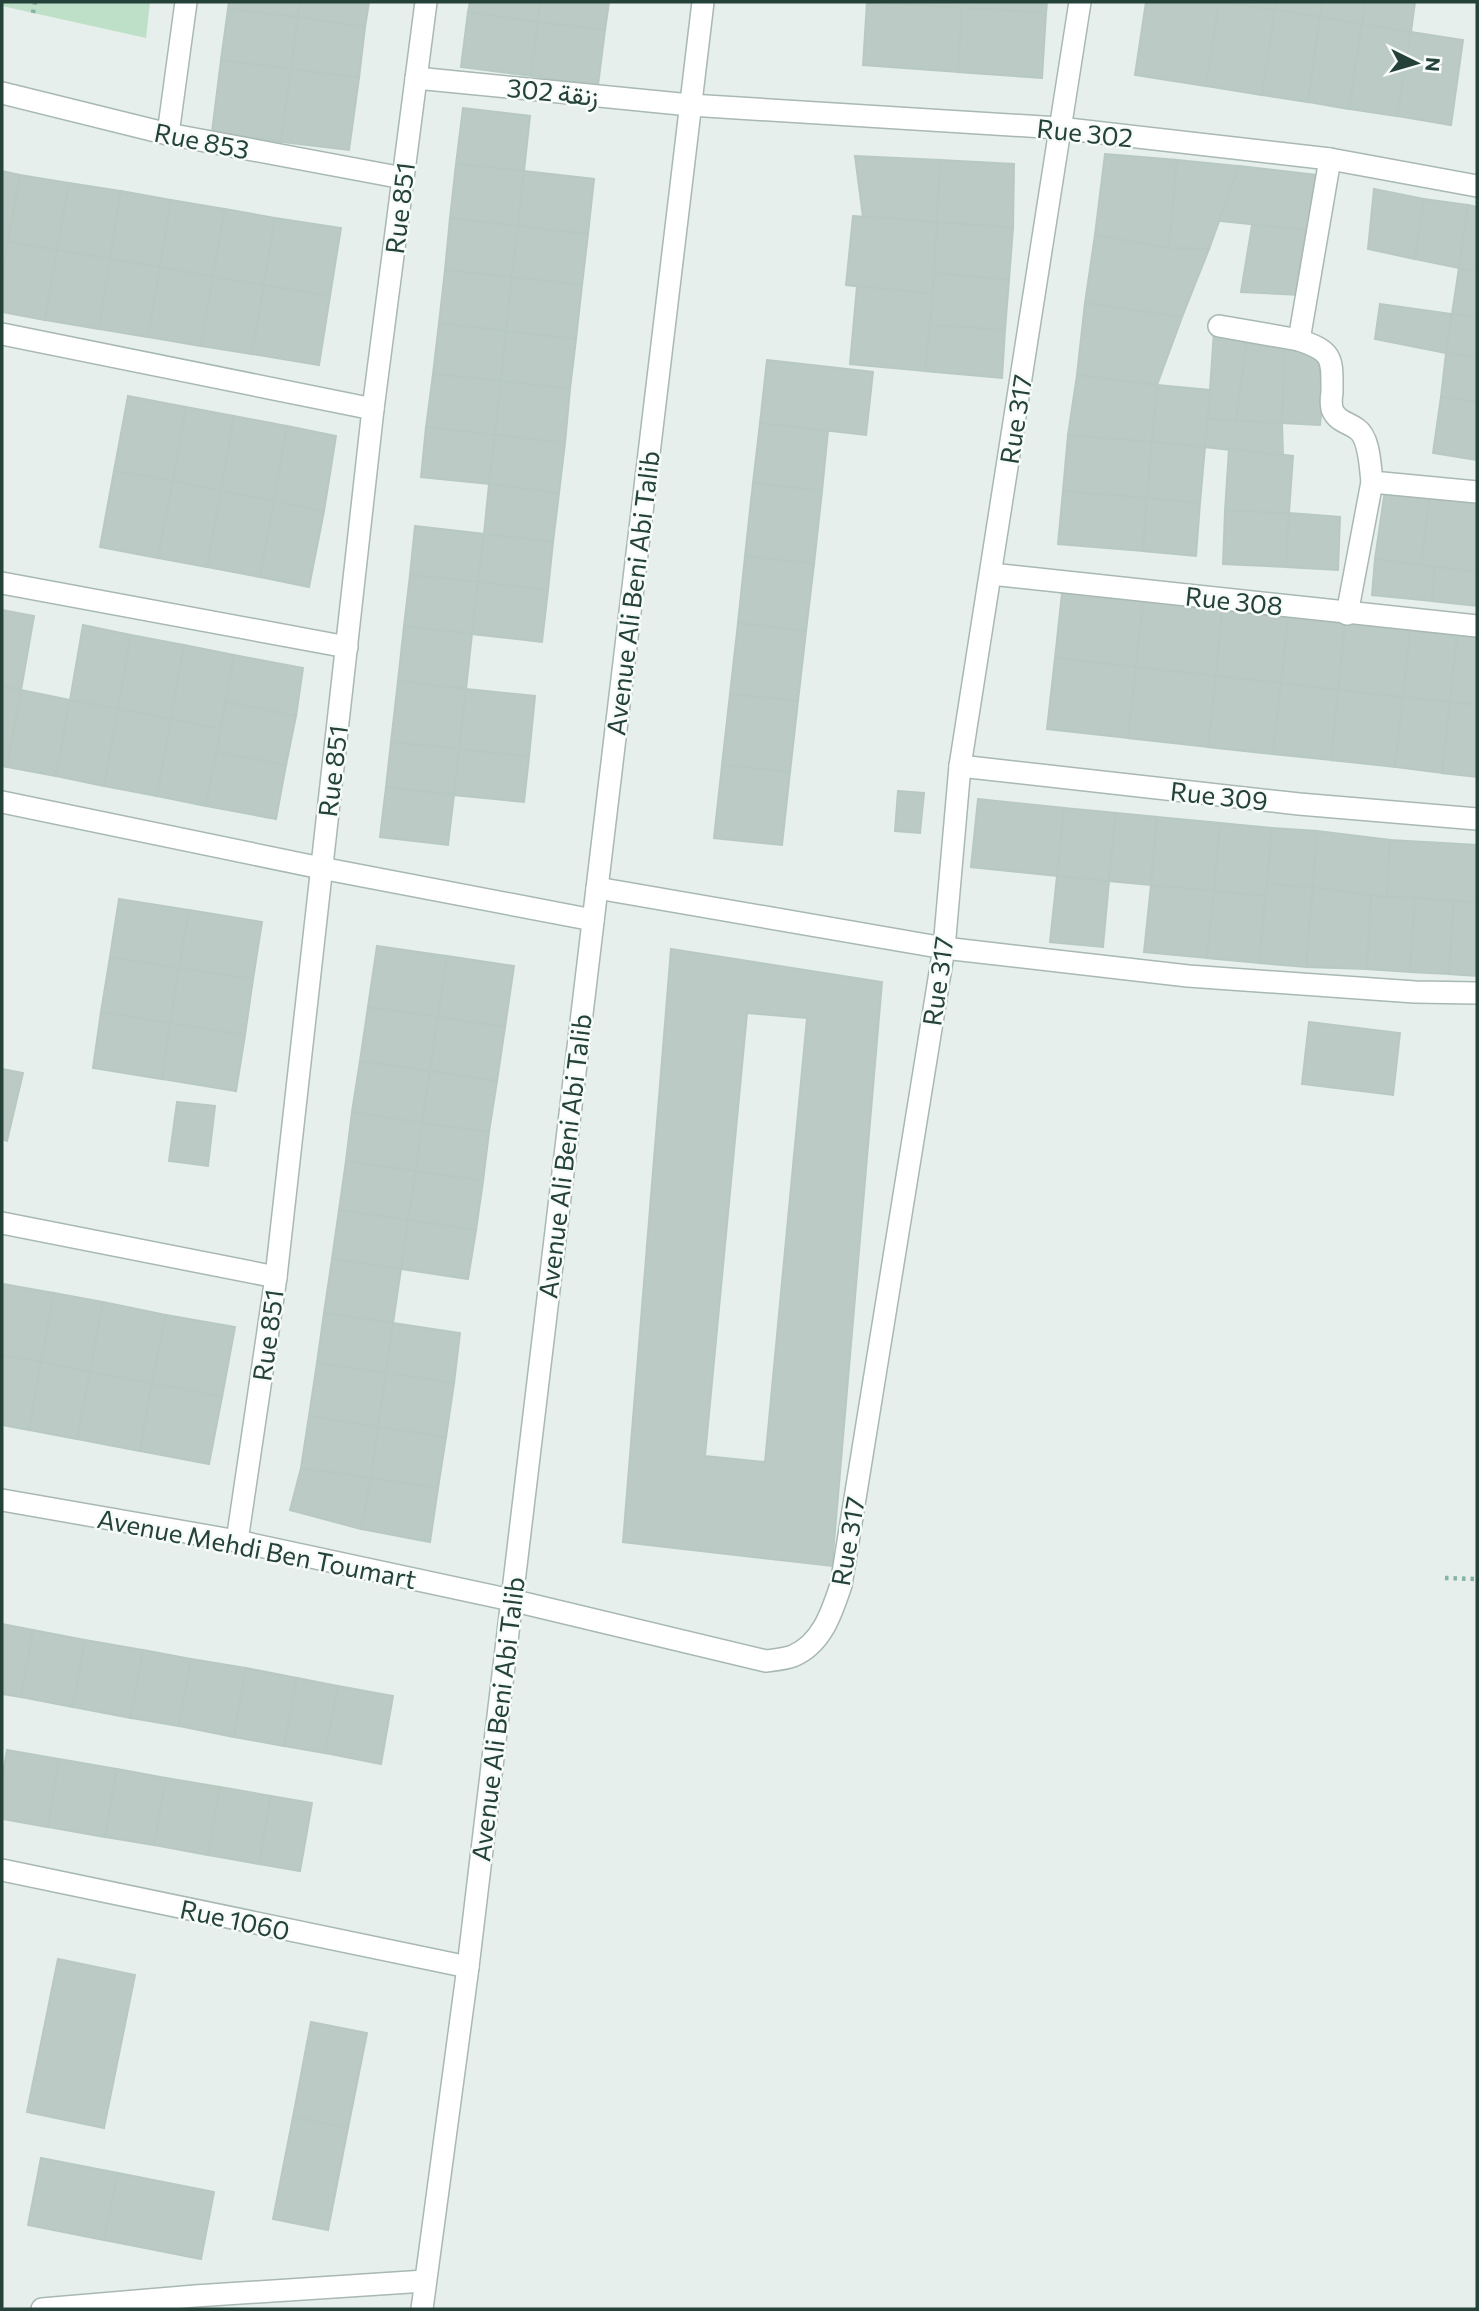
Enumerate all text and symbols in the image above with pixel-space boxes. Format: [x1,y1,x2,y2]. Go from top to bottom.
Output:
north arrow [1381,28,1451,98]
text: N [1421,56,1446,73]
street label: زنقة 302 [505,71,600,113]
street label: Rue 302 [1035,112,1135,152]
street label: Rue 853 [152,116,252,164]
street label: Rue 851 [378,160,420,256]
street label: Rue 317 [993,372,1037,466]
street label: Avenue Ali Beni Abi Talib [599,449,665,737]
street label: Rue 308 [1184,579,1284,621]
street label: Rue 851 [311,723,353,819]
street label: Rue 309 [1169,774,1269,816]
street label: Rue 317 [915,934,959,1028]
street label: Avenue Ali Beni Abi Talib [531,1012,597,1300]
street label: Rue 851 [245,1287,289,1383]
street label: Rue 317 [824,1494,870,1588]
street label: Avenue Mehdi Ben Toumart [95,1502,419,1594]
street label: Avenue Ali Beni Abi Talib [464,1575,530,1863]
street label: Rue 1060 [177,1892,293,1946]

